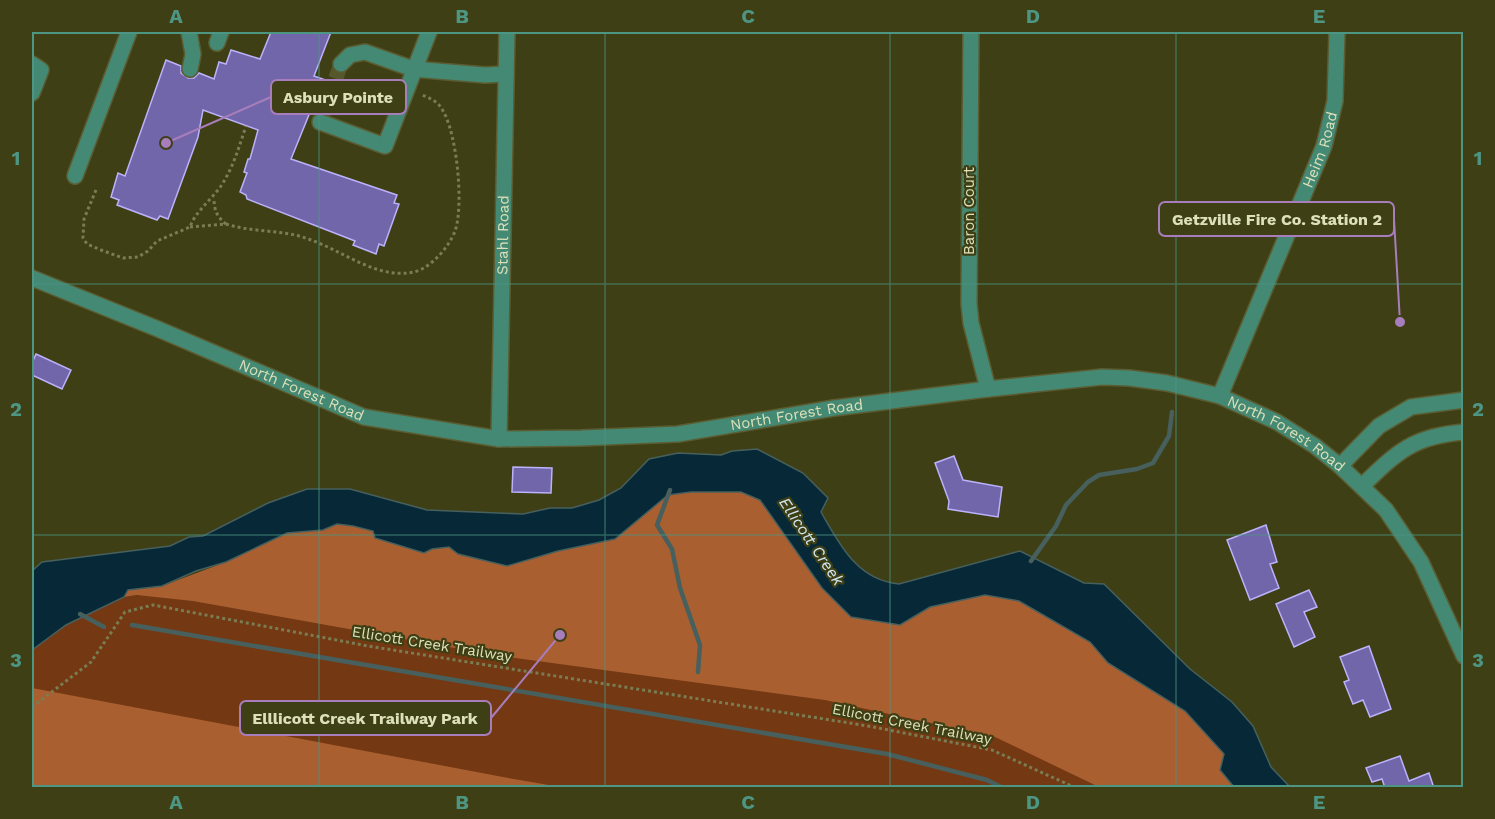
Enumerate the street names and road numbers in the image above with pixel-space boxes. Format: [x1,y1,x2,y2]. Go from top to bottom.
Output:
street label: Heim Road [1299,110,1341,191]
street label: Baron Court [960,166,978,255]
street label: Stahl Road [493,195,513,275]
street label: North Forest Road [236,356,367,425]
street label: North Forest Road [1225,392,1349,475]
street label: North Forest Road [729,396,864,434]
street label: Ellicott Creek Trailway [351,622,514,666]
street label: Ellicott Creek Trailway [831,700,993,748]

